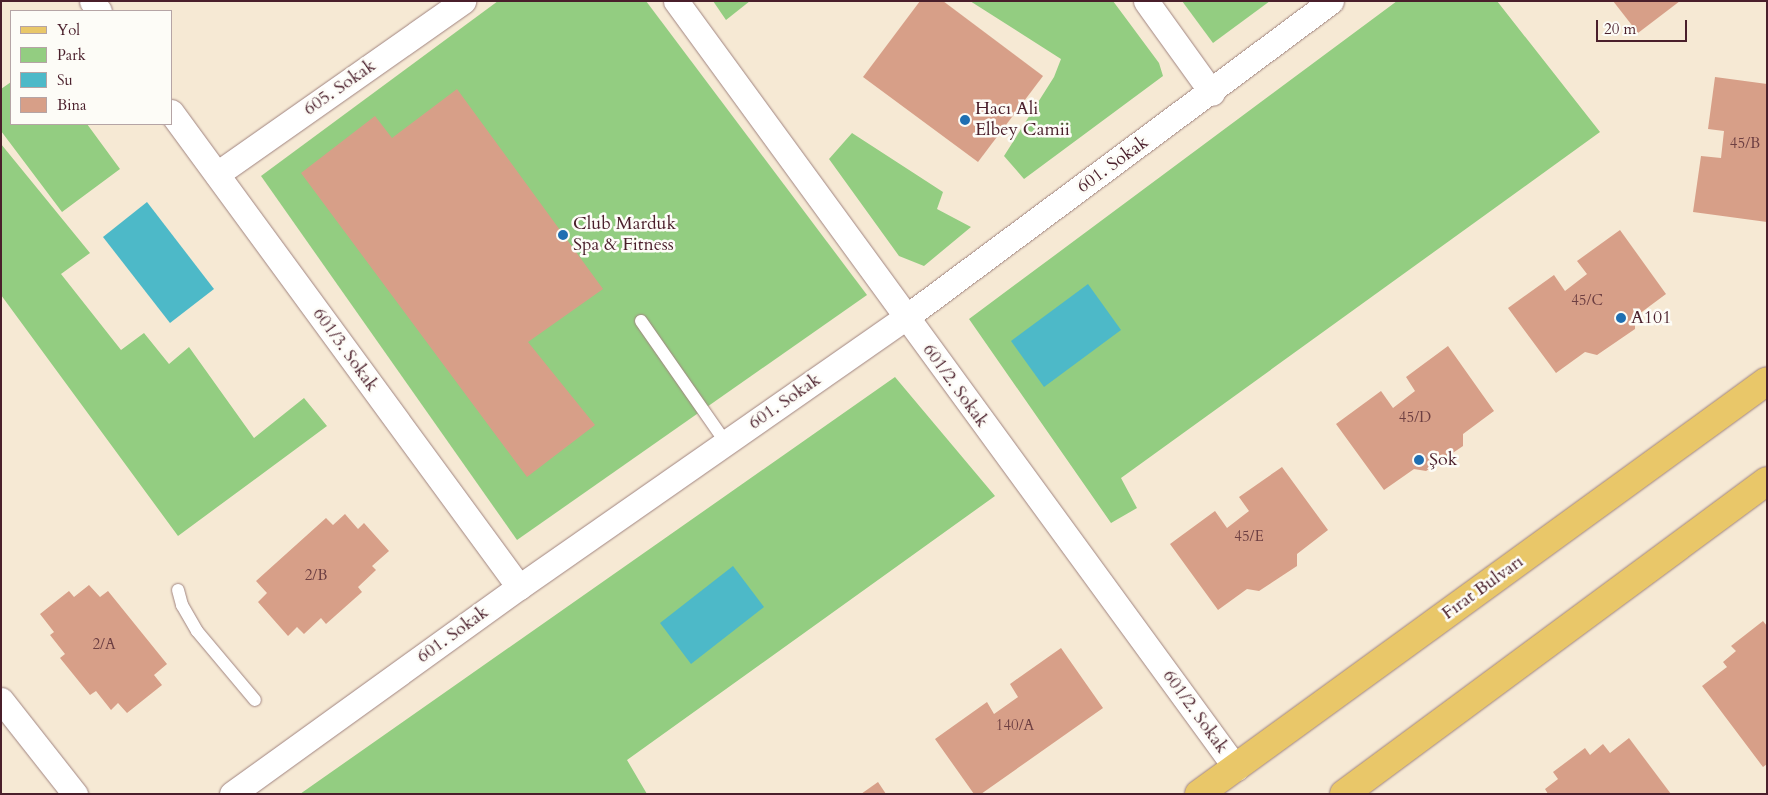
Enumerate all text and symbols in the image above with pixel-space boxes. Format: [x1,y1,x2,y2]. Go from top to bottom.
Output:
legend [10,10,172,125]
scale bar [1598,10,1689,42]
text: 20 m [1604,19,1636,39]
text: Yol [57,20,80,40]
text: Park [57,45,86,65]
street label: 605. Sokak [300,55,380,121]
text: Su [57,70,73,90]
text: Bina [57,95,86,115]
place label: Hacı Ali Elbey Camii [975,99,1070,142]
marker: Hacı Ali Elbey Camii [959,114,971,126]
street label: 601. Sokak [1073,132,1153,198]
house number: 45/B [1730,135,1760,153]
place label: Club Marduk Spa & Fitness [573,214,676,256]
marker: Club Marduk Spa & Fitness [557,229,569,241]
house number: 45/C [1571,292,1603,310]
street label: 601/3. Sokak [307,304,383,396]
place label: A101 [1631,307,1671,329]
marker: A101 [1615,312,1627,324]
street label: 601/2. Sokak [917,340,993,432]
street label: 601. Sokak [745,369,825,435]
house number: 45/D [1399,409,1431,427]
place label: Şok [1429,449,1457,471]
marker: Şok [1413,454,1425,466]
house number: 45/E [1234,528,1264,546]
street label: Fırat Bulvarı [1438,551,1528,625]
house number: 2/B [305,567,327,585]
street label: 601. Sokak [413,602,493,668]
house number: 2/A [92,636,116,654]
street label: 601/2. Sokak [1157,666,1233,758]
house number: 140/A [996,717,1034,735]

